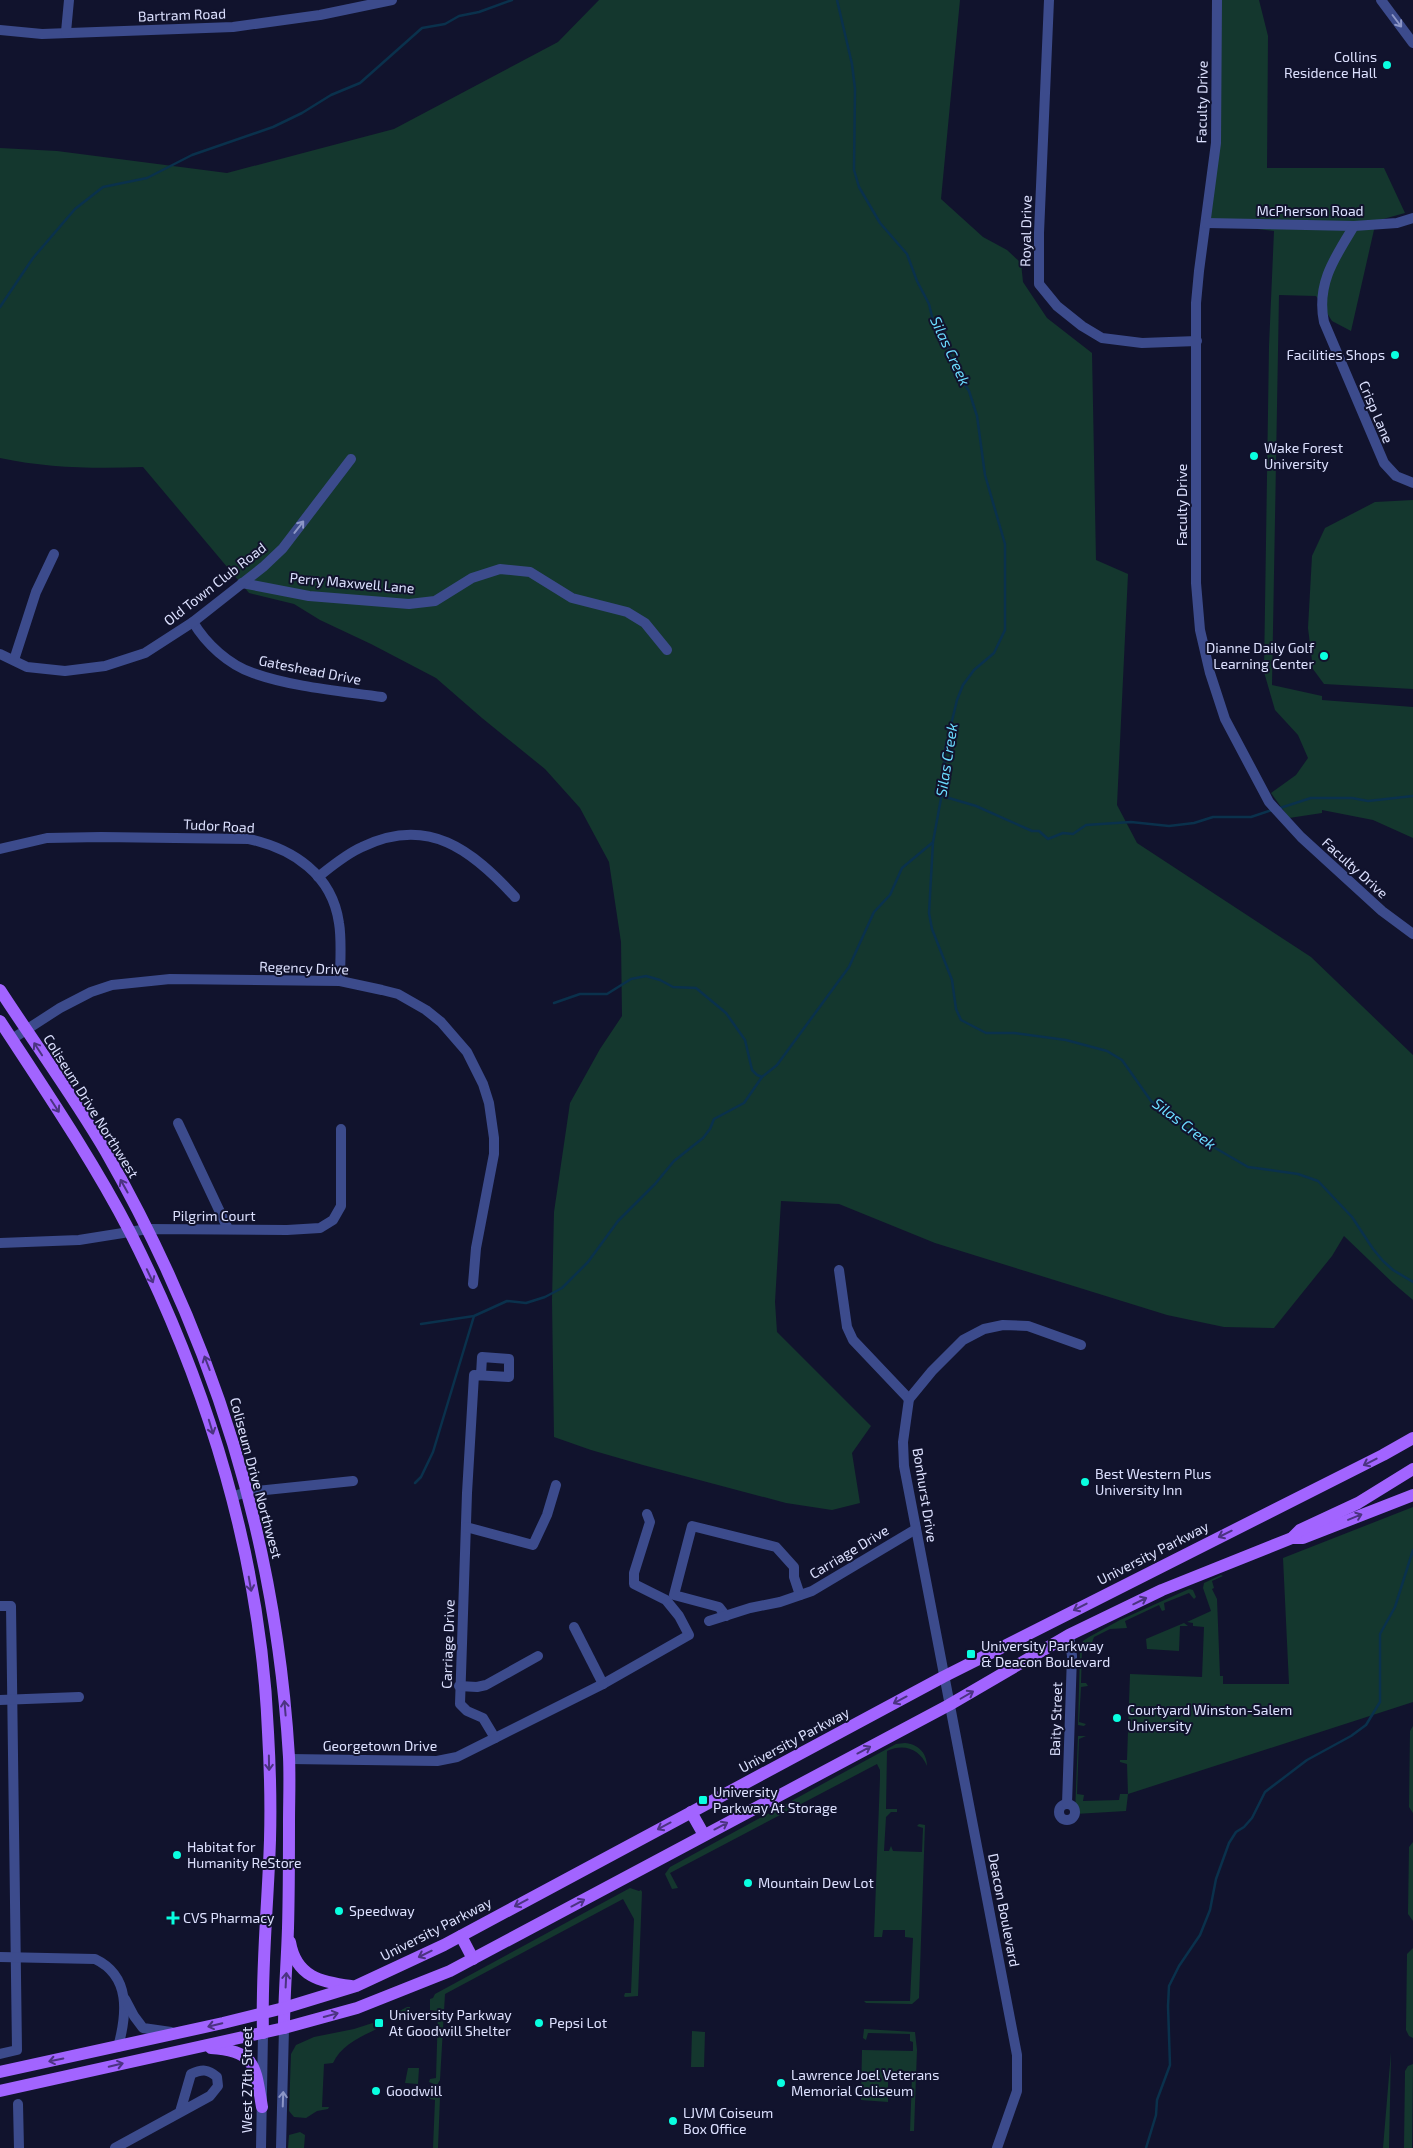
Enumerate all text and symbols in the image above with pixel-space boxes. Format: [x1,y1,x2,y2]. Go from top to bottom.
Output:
street label: Bartram Road [138,4,226,25]
one-way arrow [1392,14,1402,28]
place label: Collins Residence Hall [1284,48,1378,81]
marker: Collins Residence Hall [1381,59,1393,71]
street label: Faculty Drive [1192,61,1211,143]
street label: Royal Drive [1016,195,1035,267]
street label: McPherson Road [1256,202,1364,219]
water label: Silas Creek [927,313,975,388]
place label: Facilities Shops [1286,346,1385,363]
marker: Facilities Shops [1389,349,1401,361]
street label: Crisp Lane [1356,378,1397,445]
place label: Wake Forest University [1264,439,1343,472]
marker: Wake Forest University [1248,450,1260,462]
street label: Faculty Drive [1173,464,1190,546]
one-way arrow [293,521,304,534]
street label: Old Town Club Road [160,538,269,629]
street label: Perry Maxwell Lane [289,569,415,596]
place label: Dianne Daily Golf Learning Center [1206,639,1315,672]
marker: Dianne Daily Golf Learning Center [1318,650,1330,662]
street label: Gateshead Drive [257,651,363,688]
water label: Silas Creek [931,722,961,798]
street label: Tudor Road [183,815,255,836]
street label: Faculty Drive [1319,834,1392,902]
street label: Regency Drive [259,957,349,978]
street label: Coliseum Drive Northwest [40,1031,143,1181]
one-way arrow [33,1042,43,1056]
water label: Silas Creek [1150,1094,1220,1153]
one-way arrow [50,1099,60,1113]
one-way arrow [119,1180,129,1194]
street label: Pilgrim Court [172,1207,256,1224]
one-way arrow [146,1268,156,1283]
one-way arrow [202,1356,211,1372]
street label: Coliseum Drive Northwest [227,1395,286,1560]
one-way arrow [206,1419,216,1435]
street label: Bonhurst Drive [910,1447,941,1543]
one-way arrow [1363,1457,1378,1467]
place label: Best Western Plus University Inn [1095,1465,1211,1498]
marker: Best Western Plus University Inn [1079,1476,1091,1488]
one-way arrow [1347,1512,1362,1522]
street label: University Parkway [1094,1517,1212,1588]
street label: Carriage Drive [806,1521,892,1582]
one-way arrow [1218,1530,1233,1539]
one-way arrow [246,1576,256,1592]
one-way arrow [1132,1596,1147,1605]
street label: Carriage Drive [437,1599,458,1689]
one-way arrow [1073,1603,1088,1612]
place label: University Parkway & Deacon Boulevard [981,1637,1110,1670]
marker: University Parkway & Deacon Boulevard [965,1648,977,1660]
street label: Baity Street [1046,1682,1065,1756]
one-way arrow [959,1689,973,1699]
one-way arrow [893,1696,908,1705]
one-way arrow [280,1701,289,1717]
place label: Courtyard Winston-Salem University [1127,1701,1292,1734]
street label: University Parkway [736,1703,852,1776]
marker: Courtyard Winston-Salem University [1111,1712,1123,1724]
street label: Georgetown Drive [323,1737,437,1754]
one-way arrow [857,1745,872,1755]
one-way arrow [264,1755,274,1771]
place label: University Parkway At Storage [713,1783,837,1816]
marker: University Parkway At Storage [697,1794,709,1806]
one-way arrow [657,1821,672,1831]
one-way arrow [713,1821,728,1830]
place label: Habitat for Humanity ReStore [187,1838,302,1871]
marker: Habitat for Humanity ReStore [171,1849,183,1861]
street label: Deacon Boulevard [985,1852,1024,1968]
place label: Mountain Dew Lot [758,1874,874,1891]
marker: Mountain Dew Lot [742,1877,754,1889]
street label: University Parkway [377,1893,495,1964]
one-way arrow [570,1898,585,1908]
one-way arrow [514,1899,529,1908]
place label: Speedway [349,1902,415,1919]
marker: Speedway [333,1905,345,1917]
place label: CVS Pharmacy [183,1909,275,1926]
marker: CVS Pharmacy [167,1912,179,1924]
one-way arrow [418,1950,433,1959]
one-way arrow [281,1972,290,1988]
place label: University Parkway At Goodwill Shelter [389,2006,512,2039]
one-way arrow [323,2010,339,2020]
place label: Pepsi Lot [549,2014,607,2031]
marker: University Parkway At Goodwill Shelter [373,2017,385,2029]
marker: Pepsi Lot [533,2017,545,2029]
one-way arrow [208,2021,224,2030]
street label: West 27th Street [238,2027,255,2133]
one-way arrow [49,2056,65,2065]
one-way arrow [107,2060,123,2070]
place label: Lawrence Joel Veterans Memorial Coliseum [791,2066,939,2099]
marker: Lawrence Joel Veterans Memorial Coliseum [775,2077,787,2089]
place label: Goodwill [386,2082,443,2099]
marker: Goodwill [370,2085,382,2097]
one-way arrow [278,2092,287,2108]
place label: LJVM Coiseum Box Office [683,2104,773,2137]
marker: LJVM Coiseum Box Office [667,2115,679,2127]

